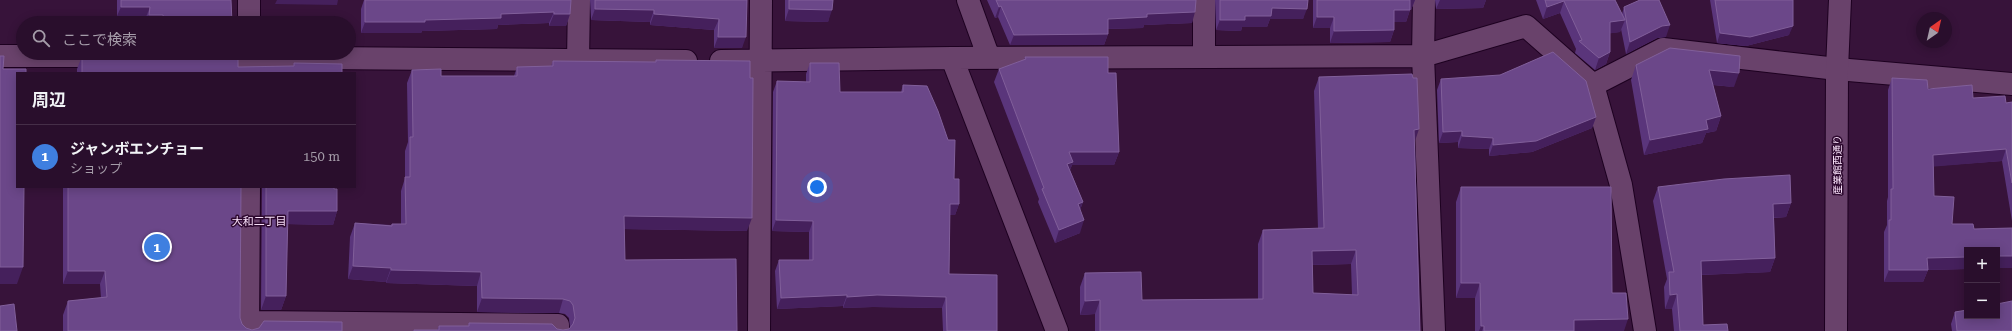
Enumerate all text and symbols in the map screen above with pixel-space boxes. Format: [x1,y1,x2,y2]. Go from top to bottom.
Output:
north arrow [1916,12,1952,48]
search box [16,16,356,60]
icon: search [30,27,52,49]
text: ここで検索 [62,31,137,49]
text: 周辺 [32,90,66,110]
street label: 産業館西通り [1832,135,1843,195]
text: ジャンボエンチョー [70,140,204,158]
text: 1 [41,149,49,164]
text: 150 m [303,149,340,164]
text: ショップ [70,161,122,176]
your location [807,177,827,197]
district label: 大和二丁目 [232,215,287,228]
pin: 1 [144,232,170,262]
map controls [1964,247,2000,319]
button: + [1964,247,2000,283]
button: − [1964,283,2000,319]

